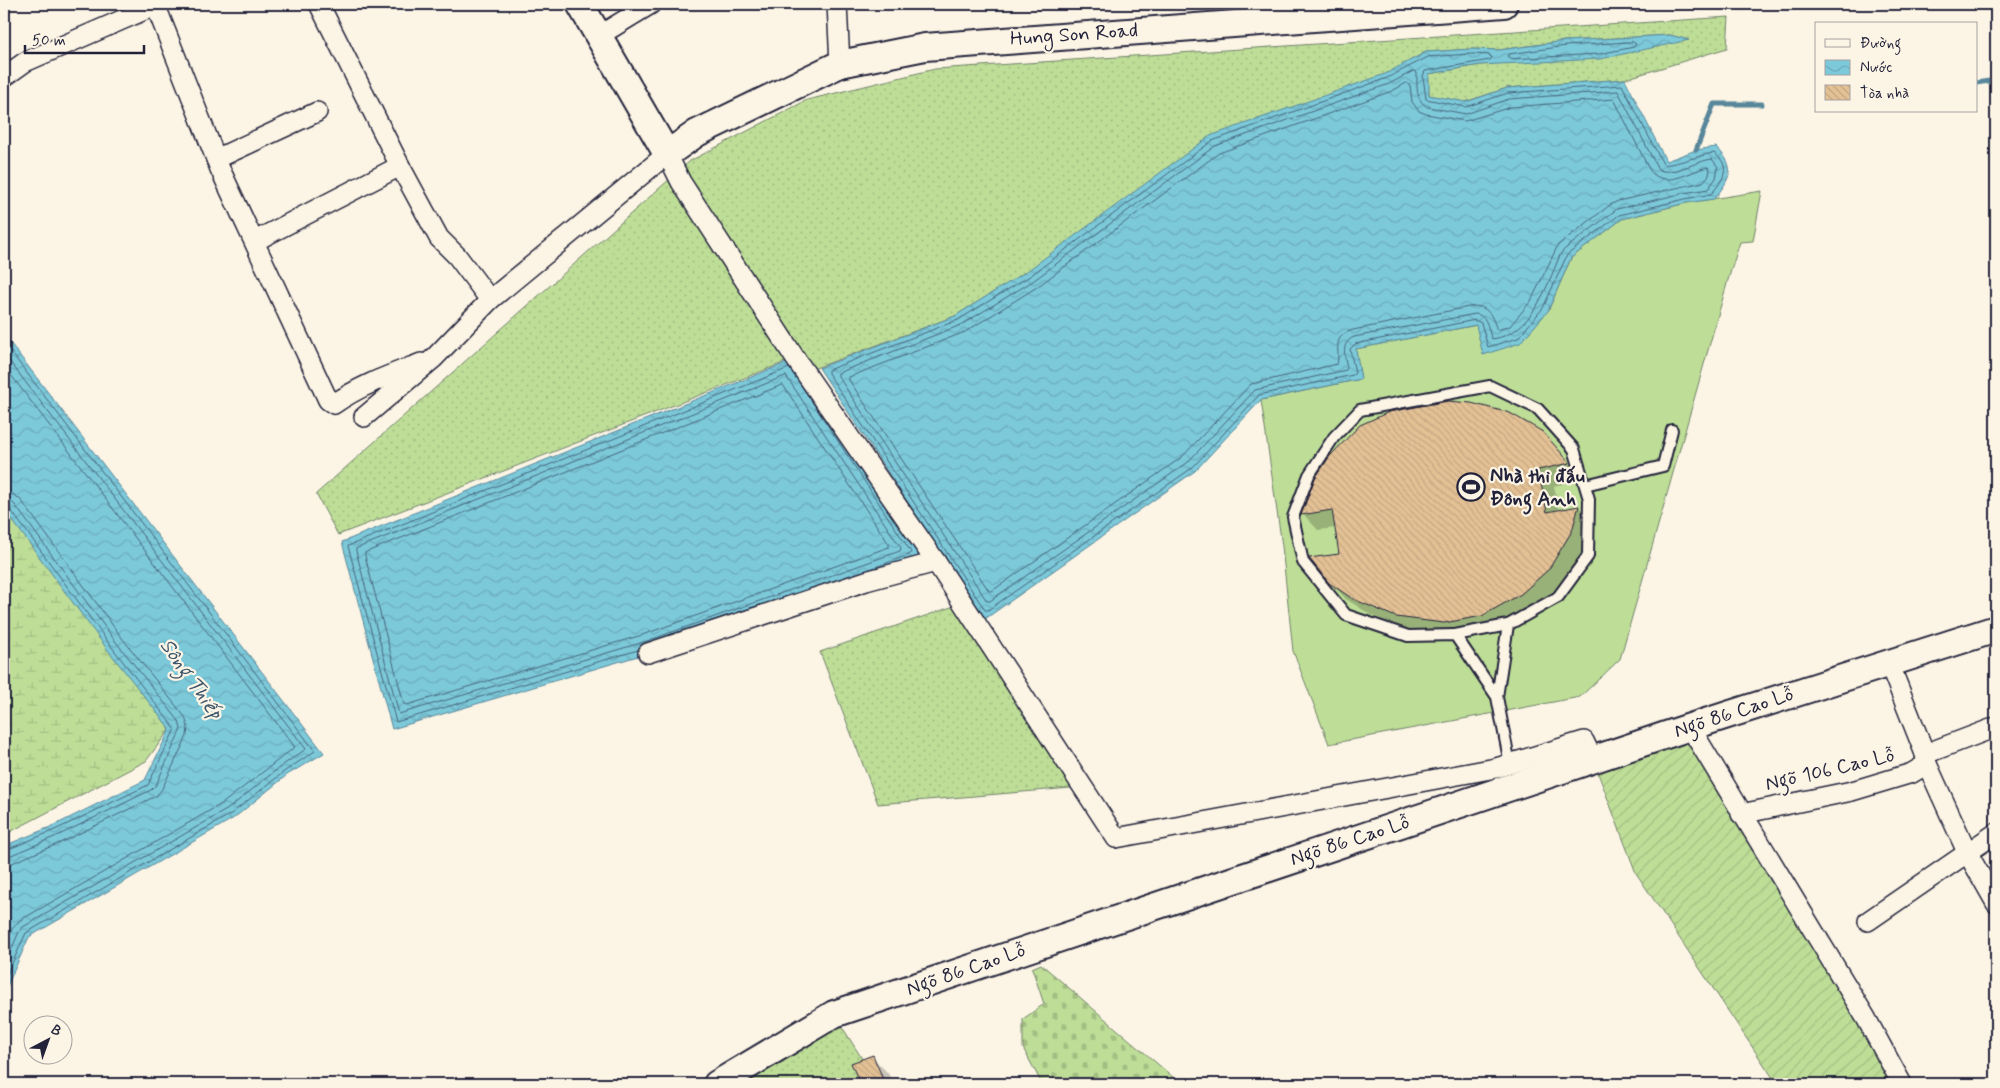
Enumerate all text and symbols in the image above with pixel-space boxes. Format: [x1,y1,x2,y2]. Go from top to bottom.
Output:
street label: Hung Son Road [1009,17,1139,54]
scale bar [25,22,144,54]
legend [1815,22,1978,112]
text: 50 m [32,31,66,51]
text: Đường [1860,34,1901,55]
text: Nước [1860,58,1892,78]
text: Tòa nhà [1860,84,1909,104]
place label: Nhà thi đấu Đông Anh [1490,463,1585,515]
sports icon: Nhà thi đấu Đông Anh [1456,472,1486,502]
water label: Sông Thiếp [151,633,229,727]
street label: Ngõ 86 Cao Lỗ [1671,681,1798,747]
street label: Ngõ 106 Cao Lỗ [1763,742,1898,800]
street label: Ngõ 86 Cao Lỗ [1287,809,1414,875]
street label: Ngõ 86 Cao Lỗ [903,937,1030,1005]
north arrow [22,1016,72,1066]
text: B [47,1021,65,1041]

